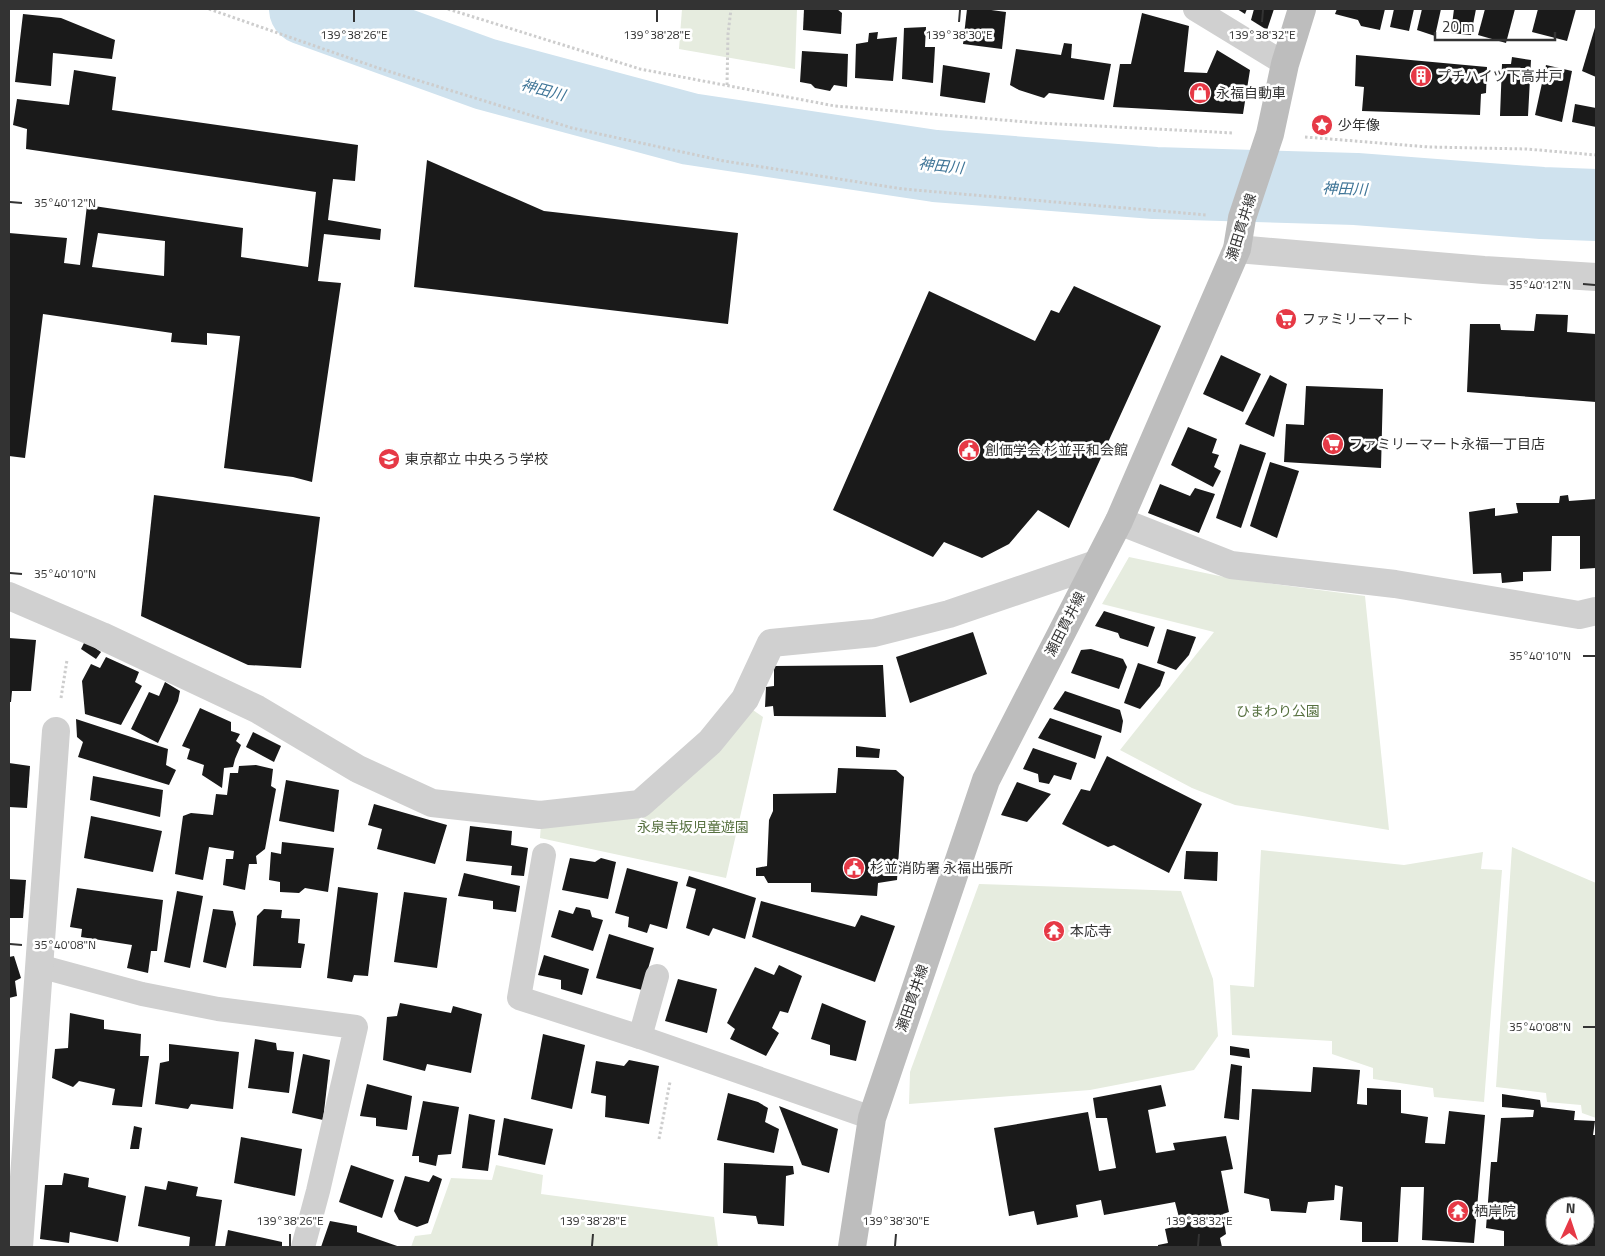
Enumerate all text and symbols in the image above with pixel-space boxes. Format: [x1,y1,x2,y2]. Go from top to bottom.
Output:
scale bar [1435,10,1555,42]
text: 20 m [1442,15,1475,38]
text: 139°38'26"E [320,25,388,44]
text: 139°38'28"E [623,25,691,44]
text: 139°38'30"E [925,25,993,44]
text: 139°38'32"E [1228,25,1296,44]
building icon: プチハイツ下高井戸 [1409,64,1433,88]
place label: プチハイツ下高井戸 [1437,65,1563,86]
water label: 神田川 [518,73,570,107]
shop icon: 永福自動車 [1188,81,1212,105]
place label: 永福自動車 [1216,82,1286,103]
place icon: 少年像 [1310,113,1334,137]
place label: 少年像 [1338,114,1380,135]
water label: 神田川 [917,152,967,179]
water label: 神田川 [1322,176,1370,201]
street label: 瀬田貫井線 [1220,190,1261,263]
text: 35°40'12"N [34,193,96,212]
text: 35°40'12"N [1509,275,1571,294]
supermarket icon: ファミリーマート [1274,307,1298,331]
place label: ファミリーマート [1302,308,1414,329]
supermarket icon: ファミリーマート永福一丁目店 [1321,432,1345,456]
place label: ファミリーマート永福一丁目店 [1349,433,1545,454]
public building icon: 創価学会 杉並平和会館 [957,438,981,462]
place label: 創価学会 杉並平和会館 [985,439,1128,460]
school or university icon: 東京都立 中央ろう学校 [377,447,401,471]
place label: 東京都立 中央ろう学校 [405,448,548,469]
text: 35°40'10"N [34,564,96,583]
street label: 瀬田貫井線 [1039,588,1090,660]
text: 35°40'10"N [1509,646,1571,665]
park label: ひまわり公園 [1236,700,1320,721]
park label: 永泉寺坂児童遊園 [637,816,749,837]
public building icon: 杉並消防署 永福出張所 [842,856,866,880]
place label: 杉並消防署 永福出張所 [870,857,1013,878]
temple icon: 本応寺 [1042,919,1066,943]
place label: 本応寺 [1070,920,1112,941]
text: 35°40'08"N [34,935,96,954]
street label: 瀬田貫井線 [890,961,933,1034]
text: 35°40'08"N [1509,1017,1571,1036]
north arrow [1545,1196,1595,1246]
text: N [1565,1197,1576,1218]
temple icon: 栖岸院 [1446,1199,1470,1223]
place label: 栖岸院 [1474,1200,1516,1221]
text: 139°38'26"E [256,1211,324,1230]
text: 139°38'28"E [559,1211,627,1230]
text: 139°38'30"E [862,1211,930,1230]
text: 139°38'32"E [1165,1211,1233,1230]

